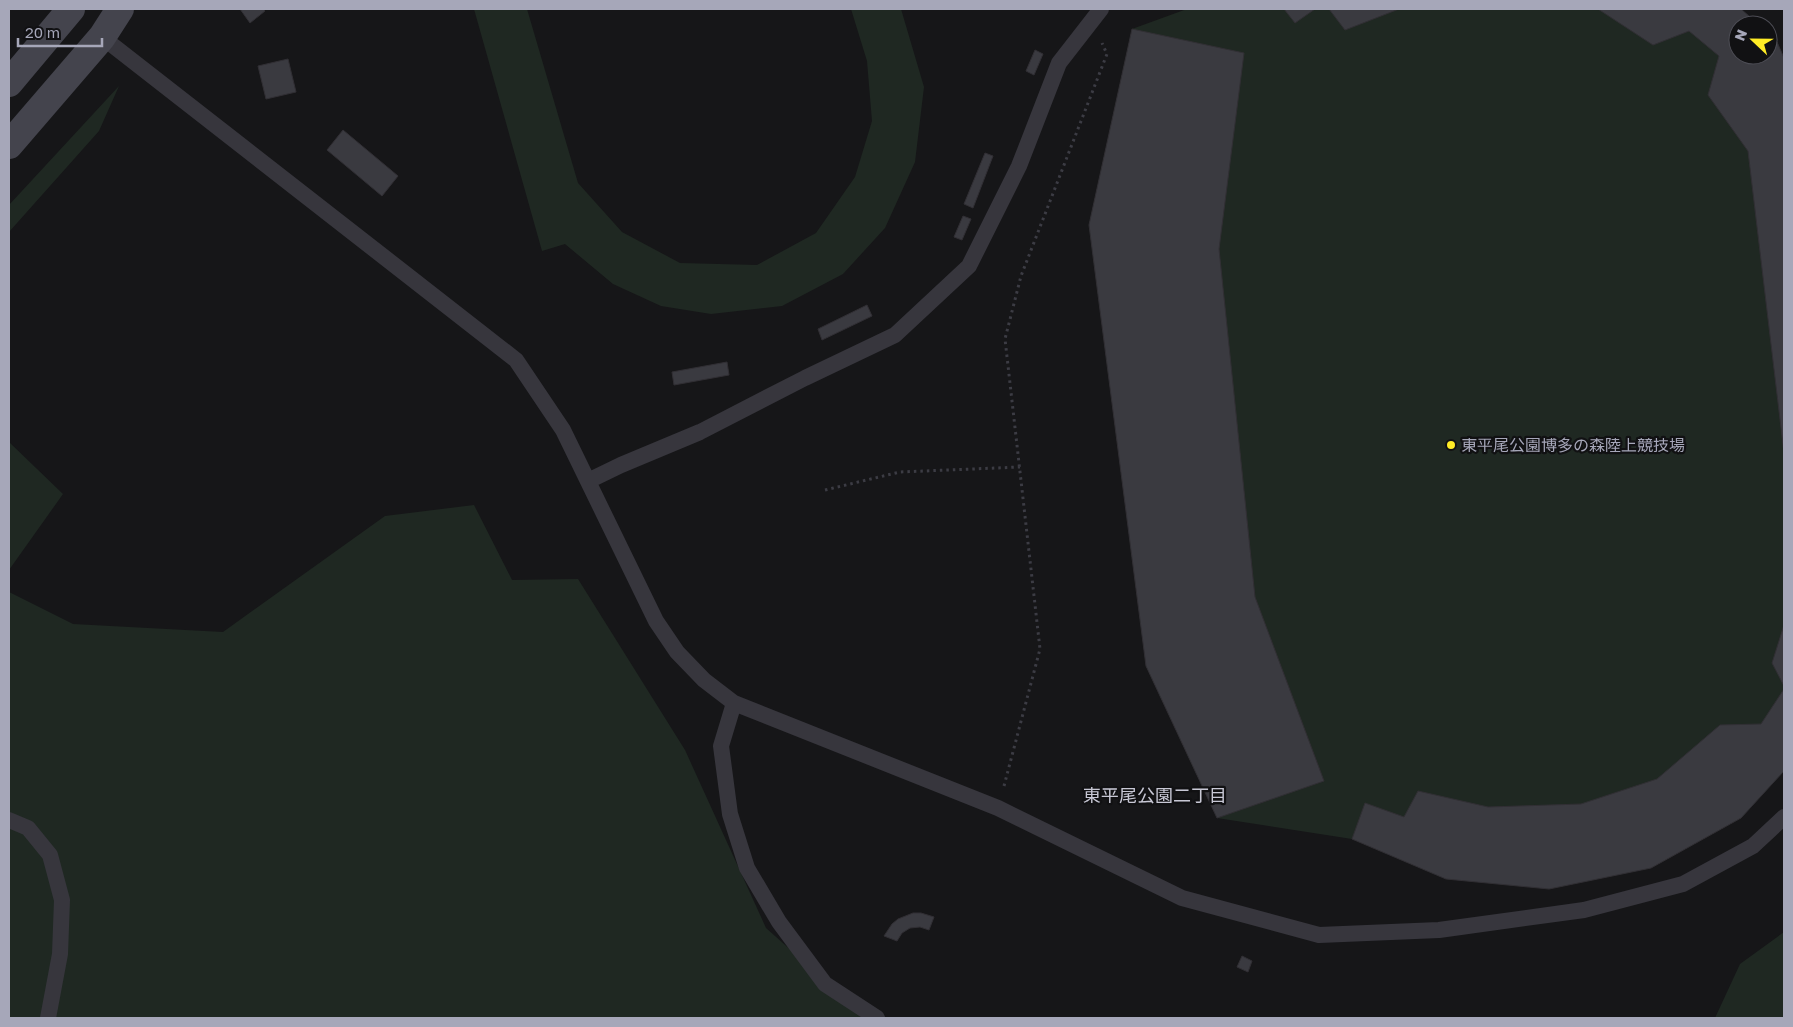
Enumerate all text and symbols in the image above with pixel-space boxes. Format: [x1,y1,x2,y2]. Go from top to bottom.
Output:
scale bar [18,15,101,47]
north arrow [1728,15,1778,65]
text: 20 m [25,23,60,41]
text: N [1731,27,1750,43]
place label: 東平尾公園博多の森陸上競技場 [1461,435,1685,455]
marker: 東平尾公園博多の森陸上競技場 [1445,439,1457,451]
district label: 東平尾公園二丁目 [1083,784,1227,806]

